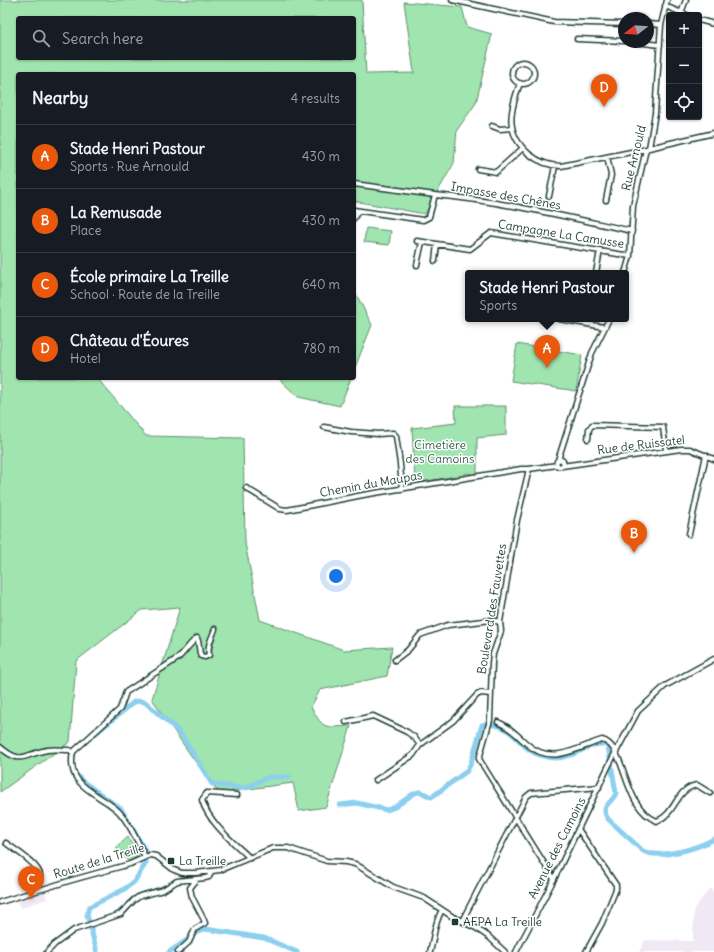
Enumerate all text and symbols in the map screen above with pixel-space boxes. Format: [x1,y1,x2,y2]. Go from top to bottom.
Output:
north arrow [618,12,654,48]
map controls [666,12,702,120]
button: + [666,12,702,48]
search box [16,16,356,60]
icon: search [30,27,52,49]
text: Search here [62,29,143,48]
button: − [666,48,702,84]
pin: D [591,74,617,107]
button: locate [666,84,702,120]
text: Nearby [32,87,88,109]
text: 4 results [291,90,340,107]
street label: Rue Arnould [618,124,649,192]
text: Stade Henri Pastour [70,139,205,158]
text: A [41,148,49,165]
text: 430 m [302,148,340,165]
text: Sports · Rue Arnould [70,158,189,175]
street label: Impasse des Chênes [450,178,562,213]
text: La Remusade [70,203,162,222]
text: B [41,212,49,229]
text: 430 m [302,212,340,229]
street label: Campagne La Camusse [497,216,625,251]
text: Place [70,222,101,239]
text: École primaire La Treille [70,267,229,286]
popup [465,270,629,322]
text: C [41,276,49,293]
text: 640 m [302,276,340,293]
text: Stade Henri Pastour [480,278,614,297]
text: School · Route de la Treille [70,286,220,303]
text: Sports [480,297,517,314]
text: Château d'Éoures [70,331,189,350]
pin: A [534,335,560,368]
text: D [40,340,50,357]
text: 780 m [303,340,340,357]
text: Hotel [70,350,101,367]
street label: Rue de Ruissatel [596,432,686,457]
park label: Cimetière des Camoins [406,437,474,466]
street label: Chemin du Maupas [318,467,423,500]
pin: B [621,520,647,553]
street label: Boulevard des Fauvettes [474,543,509,675]
your location [326,566,346,586]
street label: Avenue des Camoins [524,795,589,901]
street label: Route de la Treille [52,840,146,881]
place label: La Treille [179,853,226,868]
marker: La Treille [166,856,176,866]
pin: C [18,866,44,899]
place label: AFPA La Treille [463,914,542,929]
marker: AFPA La Treille [450,917,460,927]

